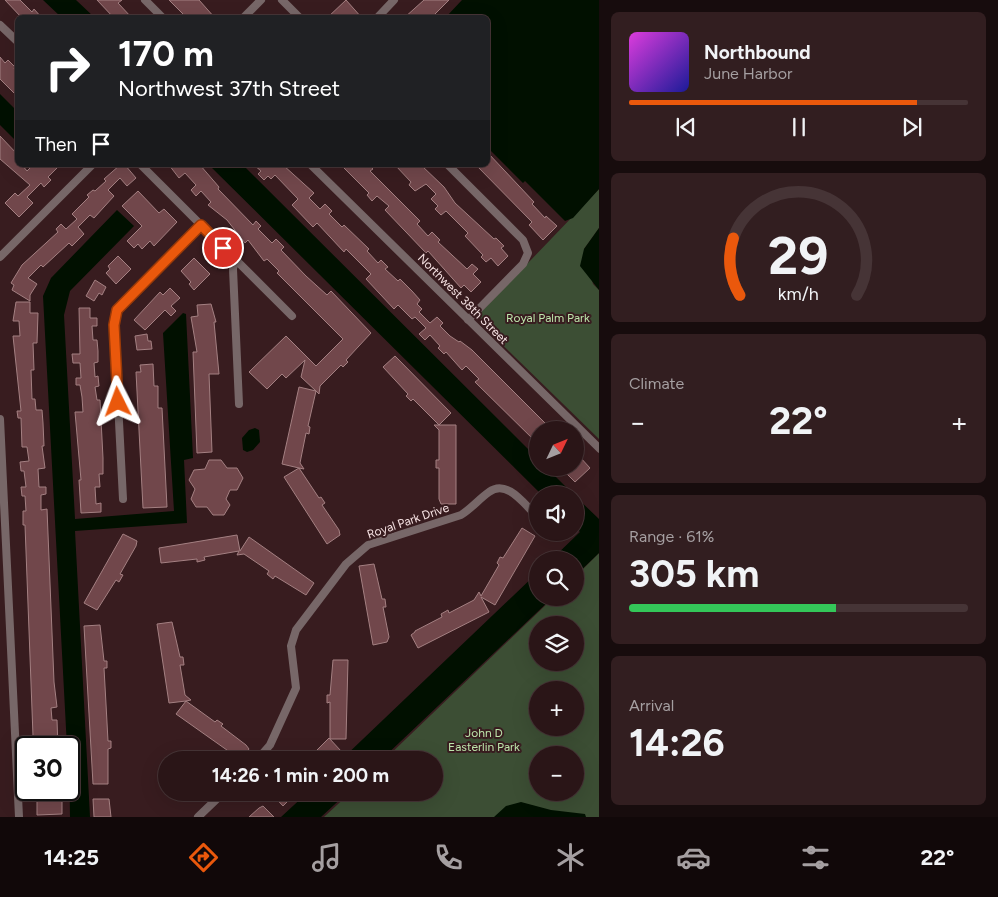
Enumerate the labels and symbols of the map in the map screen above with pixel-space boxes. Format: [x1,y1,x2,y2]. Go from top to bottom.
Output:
pin [202,227,244,269]
street label: Northwest 38th Street [415,251,511,347]
park label: Royal Palm Park [506,311,590,325]
position arrow [91,375,143,427]
north arrow [529,421,584,476]
street label: Royal Park Drive [365,500,451,542]
park label: John D Easterlin Park [448,726,520,754]
speed limit sign: 30 [15,736,80,801]

